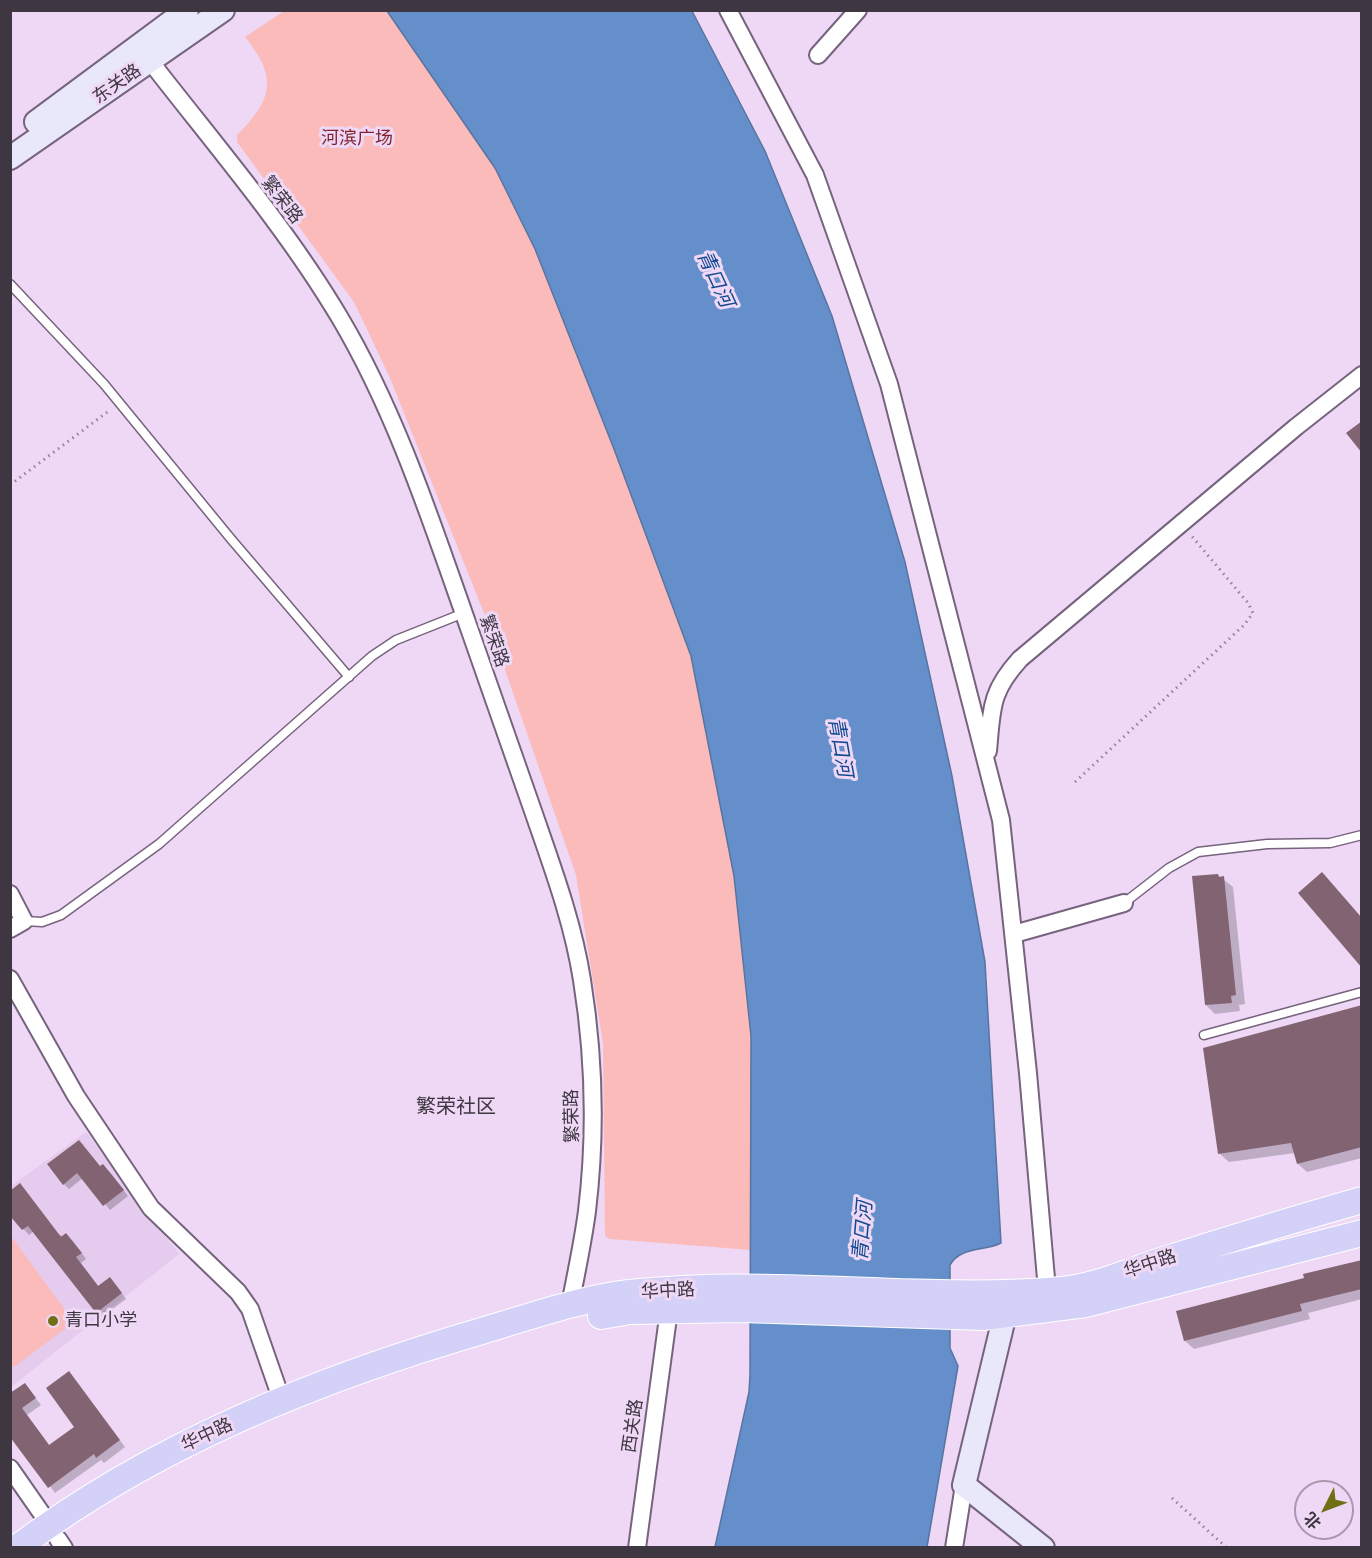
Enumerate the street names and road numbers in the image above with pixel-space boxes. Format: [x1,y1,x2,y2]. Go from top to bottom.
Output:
street label: 东关路 [89,60,145,108]
street label: 繁荣路 [257,172,307,228]
street label: 繁荣路 [475,612,513,670]
street label: 繁荣路 [561,1089,583,1143]
street label: 华中路 [1121,1245,1179,1283]
street label: 华中路 [640,1279,696,1303]
street label: 西关路 [619,1398,647,1454]
street label: 华中路 [178,1414,236,1456]

